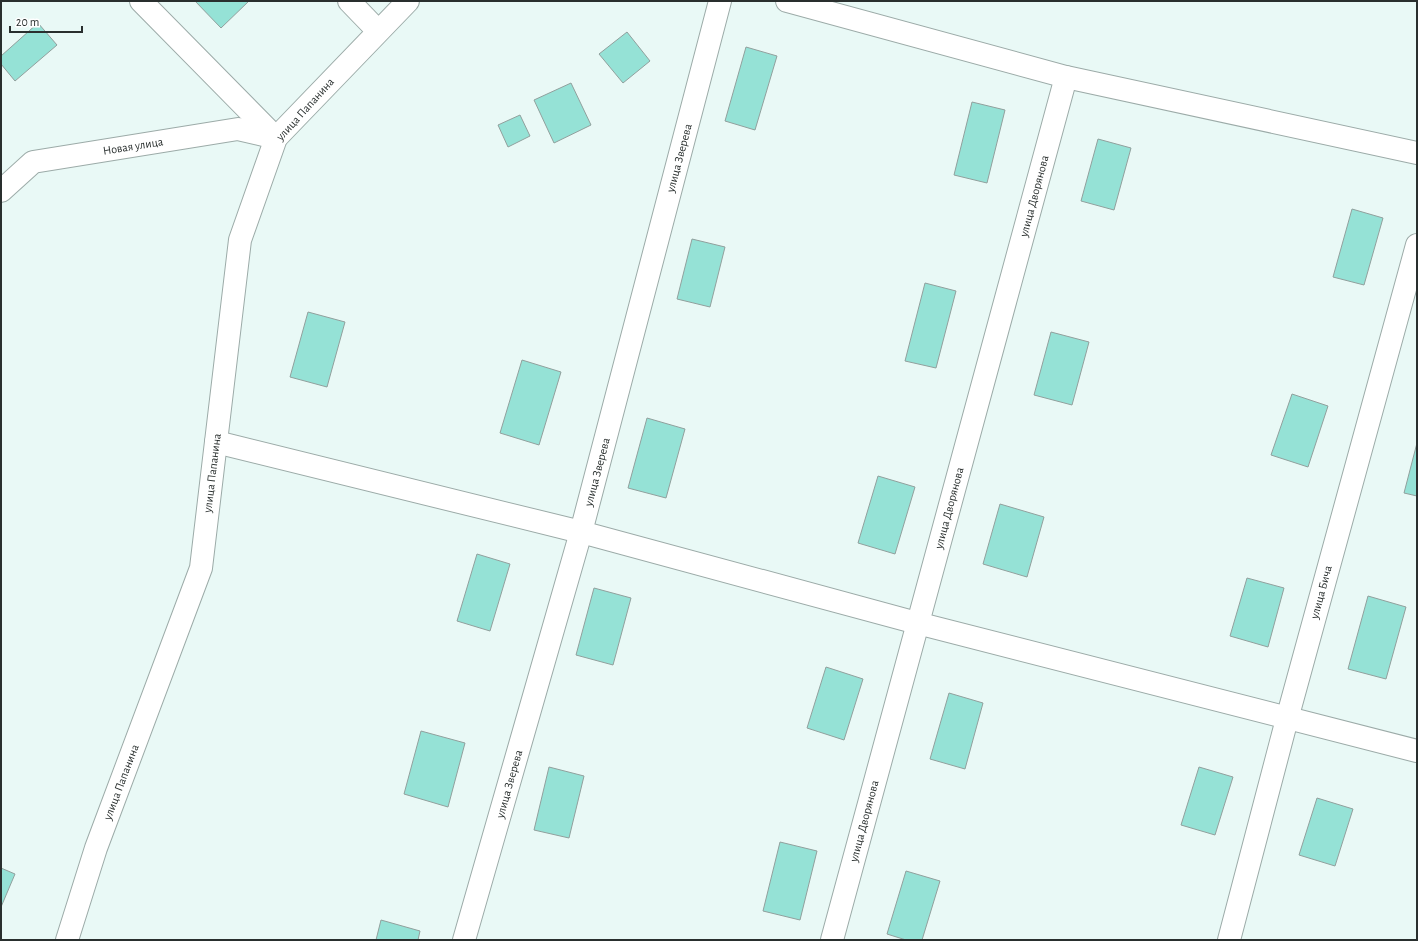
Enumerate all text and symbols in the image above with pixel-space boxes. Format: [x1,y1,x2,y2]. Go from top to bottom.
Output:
scale bar [10,8,82,34]
text: 20 m [16,16,39,28]
street label: улица Папанина [273,75,337,144]
street label: улица Зверева [664,122,695,195]
street label: Новая улица [102,135,165,158]
street label: улица Дворянова [1017,153,1052,239]
street label: улица Папанина [201,432,224,514]
street label: улица Зверева [582,436,613,509]
street label: улица Дворянова [932,465,967,551]
street label: улица Бича [1308,564,1335,621]
street label: улица Папанина [101,742,142,823]
street label: улица Зверева [493,748,526,821]
street label: улица Дворянова [847,778,882,864]

